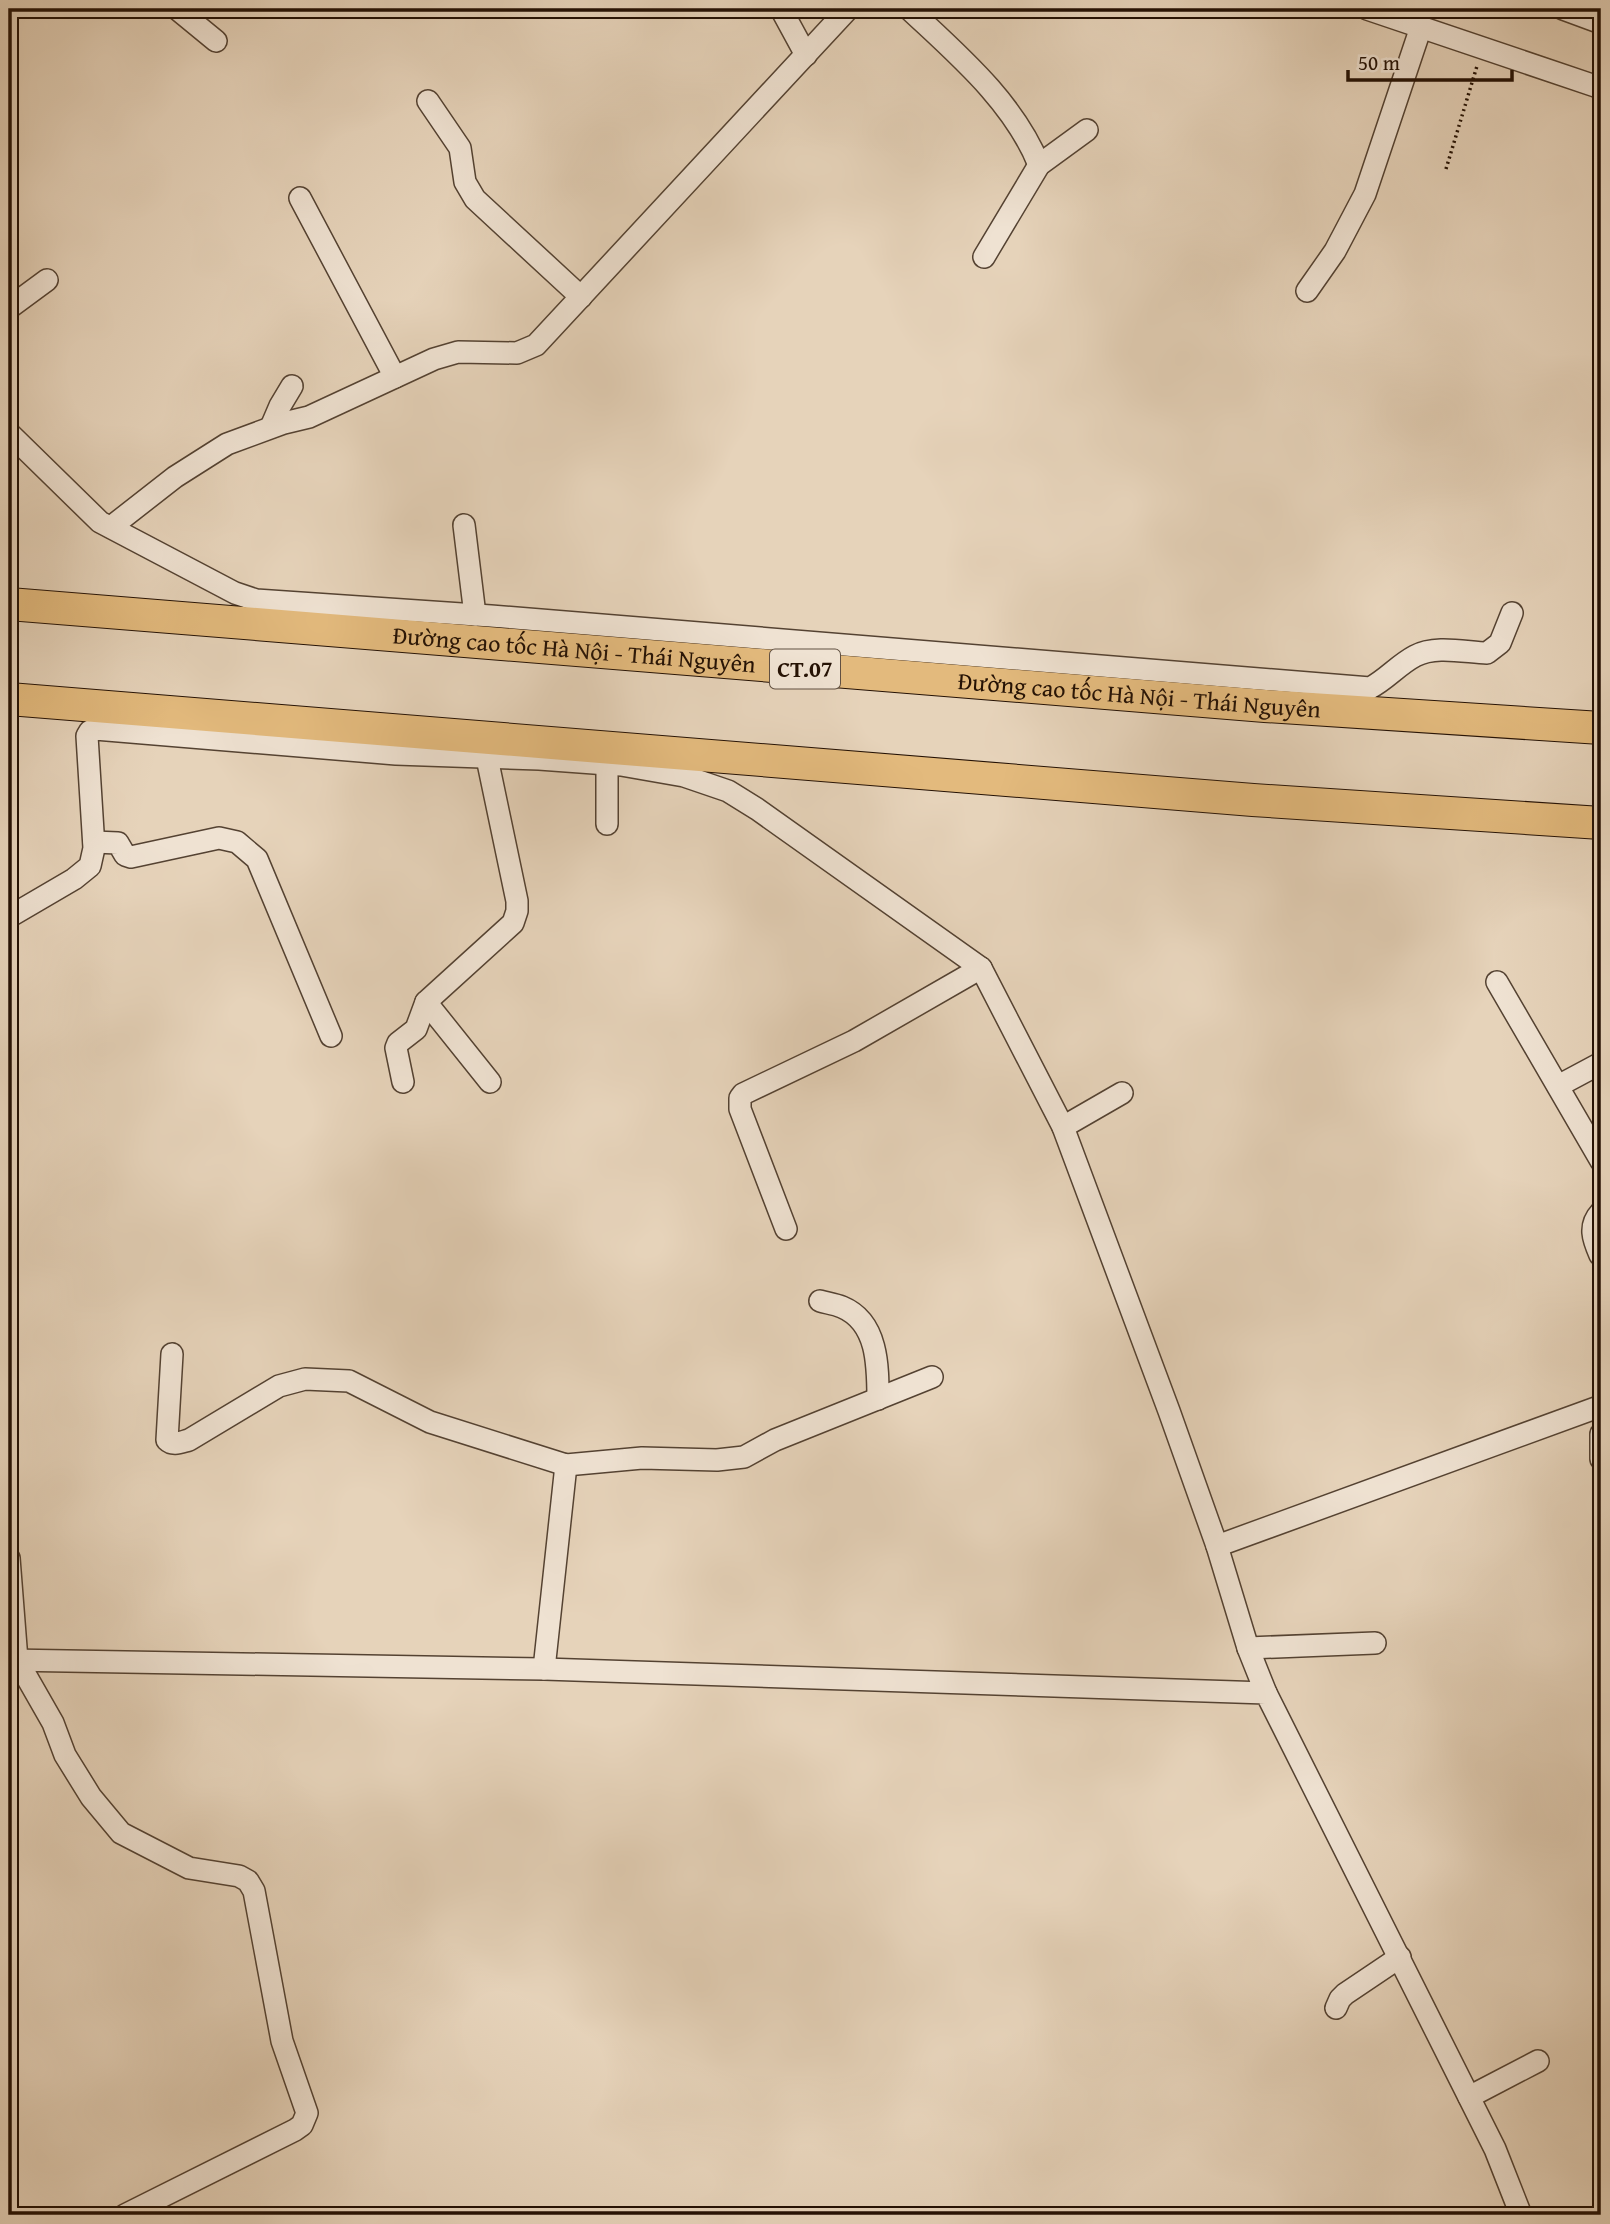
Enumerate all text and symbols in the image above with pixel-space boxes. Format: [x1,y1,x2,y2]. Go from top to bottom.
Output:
scale bar [1348,38,1512,82]
text: 50 m [1358,47,1400,78]
street label: Đường cao tốc Hà Nội - Thái Nguyên [391,617,757,682]
road number: CT.07 [770,650,840,688]
street label: Đường cao tốc Hà Nội - Thái Nguyên [957,663,1322,727]

